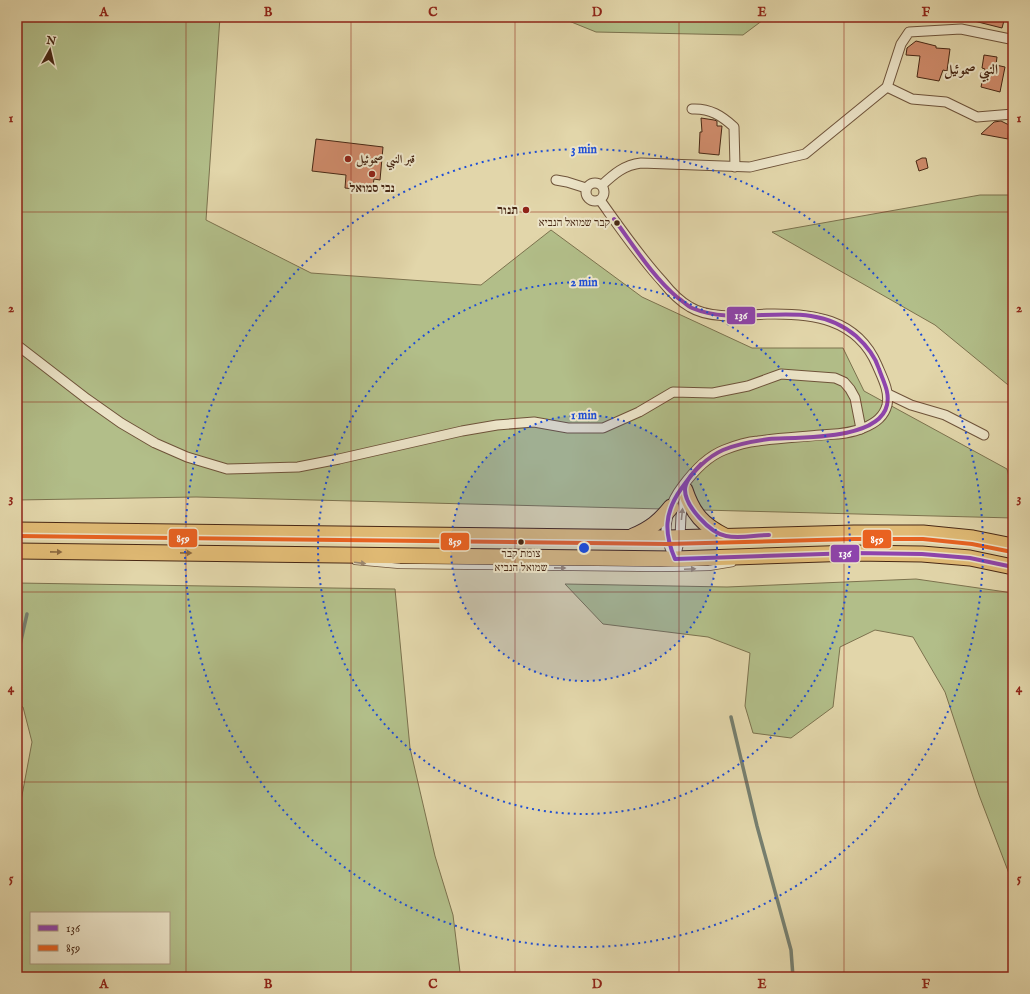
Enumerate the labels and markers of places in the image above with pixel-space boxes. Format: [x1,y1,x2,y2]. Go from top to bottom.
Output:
place label: قبر النبي صموئيل [356,152,415,171]
marker: قبر النبي صموئيل [343,154,353,164]
marker: נבי סמואל [367,169,377,179]
place label: נבי סמואל [349,181,395,196]
place label: תנור [497,203,518,218]
marker: תנור [521,205,531,215]
place label: קבר שמואל הנביא [539,216,610,230]
marker: קבר שמואל הנביא [612,218,622,228]
marker: צומת קבר שמואל הנביא [516,537,526,547]
centre of rings [577,541,591,555]
place label: צומת קבר שמואל הנביא [495,547,548,575]

